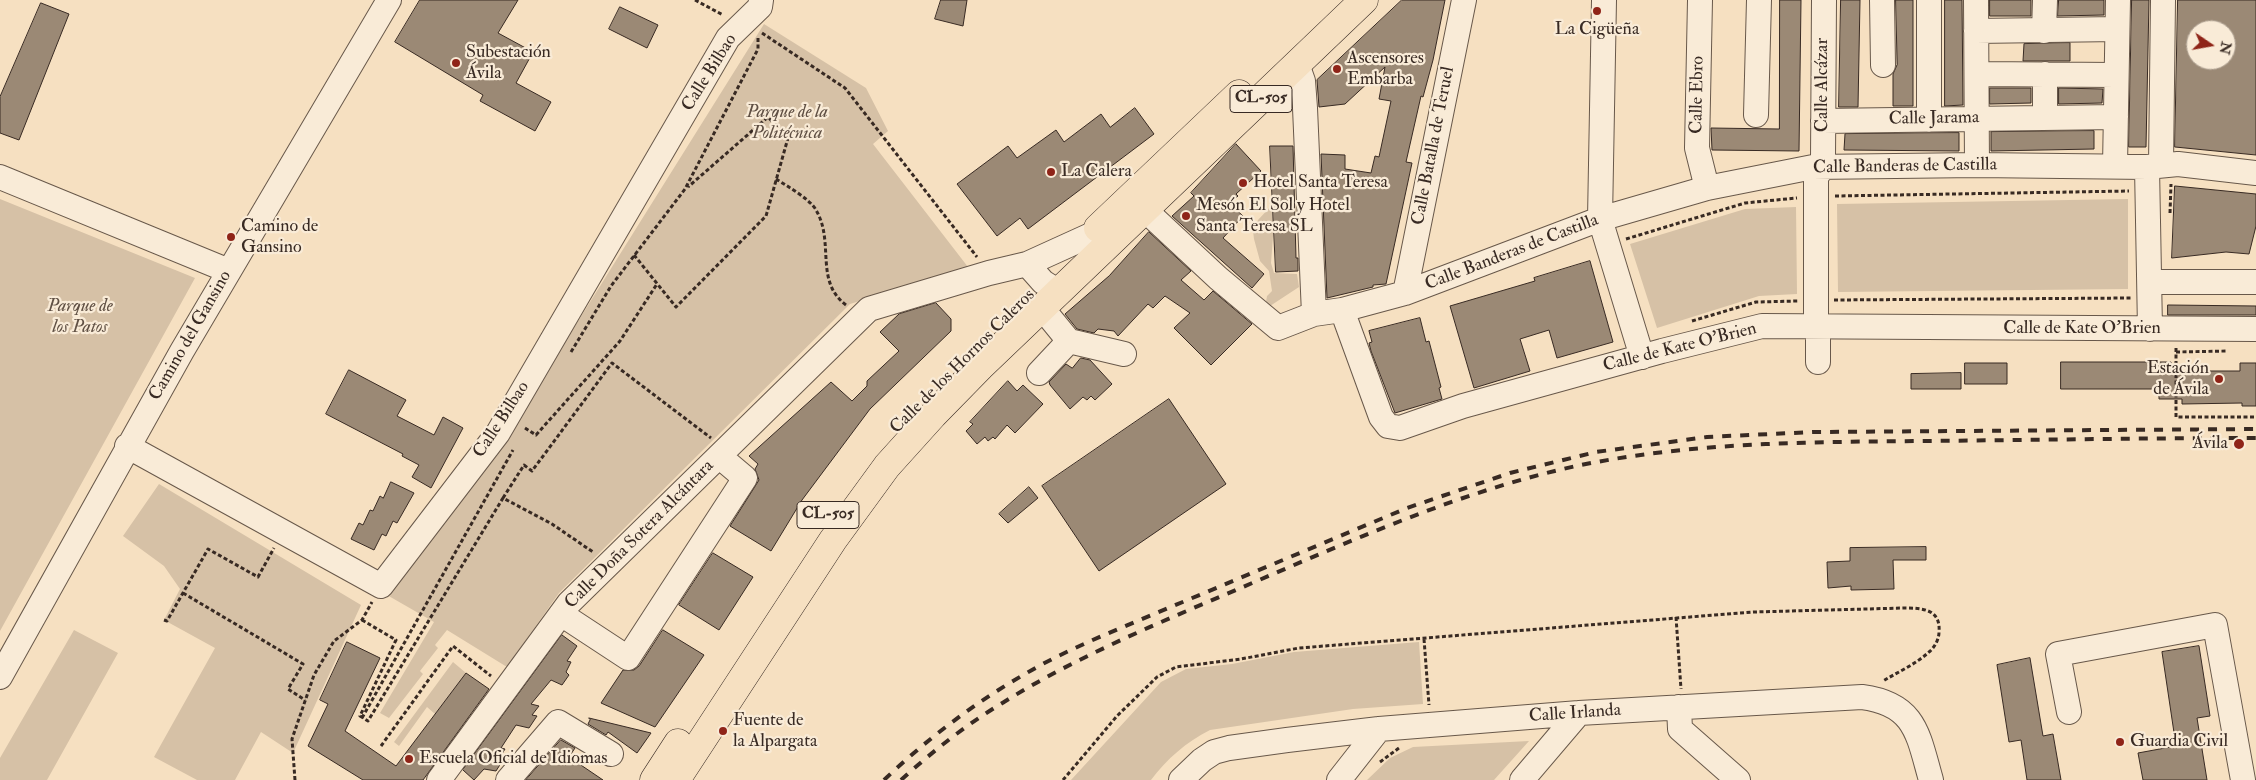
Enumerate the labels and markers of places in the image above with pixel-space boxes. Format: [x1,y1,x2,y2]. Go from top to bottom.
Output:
marker: La Cigüeña [1591,5,1603,17]
place label: La Cigüeña [1555,19,1639,41]
place label: Subestación Ávila [466,42,551,84]
place label: Ascensores Embarba [1347,48,1424,90]
marker: Subestación Ávila [450,57,462,69]
marker: Ascensores Embarba [1331,63,1343,75]
place label: La Calera [1061,161,1132,183]
marker: La Calera [1045,166,1057,178]
place label: Hotel Santa Teresa [1253,172,1388,194]
marker: Hotel Santa Teresa [1237,177,1249,189]
place label: Mesón El Sol y Hotel Santa Teresa SL [1196,195,1350,238]
marker: Mesón El Sol y Hotel Santa Teresa SL [1180,210,1192,222]
place label: Camino de Gansino [241,216,318,258]
marker: Camino de Gansino [225,231,237,243]
place label: Estación de Ávila [2147,358,2209,400]
marker: Estación de Ávila [2213,373,2225,385]
place label: Ávila [2192,433,2228,455]
marker: Ávila [2232,437,2246,451]
place label: Fuente de la Alpargata [733,710,817,752]
marker: Fuente de la Alpargata [717,725,729,737]
place label: Guardia Civil [2130,731,2228,753]
marker: Guardia Civil [2114,736,2126,748]
place label: Escuela Oficial de Idiomas [419,748,607,770]
marker: Escuela Oficial de Idiomas [403,753,415,765]

